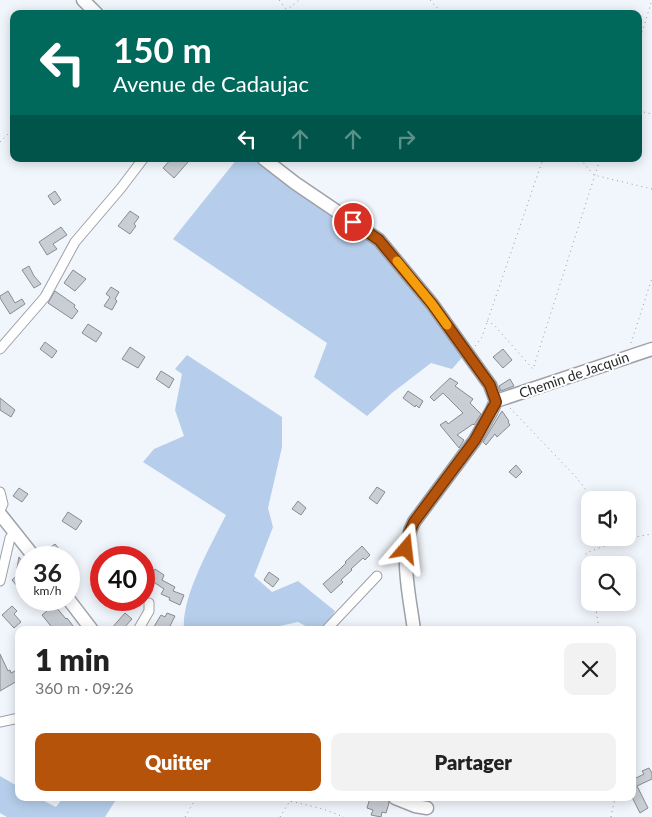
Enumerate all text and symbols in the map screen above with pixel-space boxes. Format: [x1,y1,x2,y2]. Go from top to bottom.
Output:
text: 150 m [113,28,212,70]
icon: left [30,30,95,95]
text: Avenue de Cadaujac [113,70,309,97]
icon: left [233,125,261,153]
icon: ahead [286,125,314,153]
icon: ahead [339,125,367,153]
icon: right [392,125,420,153]
pin [332,201,374,243]
icon: arrive [339,208,367,236]
street label: Chemin de Jacquin [517,348,631,401]
map controls [581,491,636,611]
button: sound [581,491,636,546]
position arrow [379,522,431,574]
speed limit sign: 40 [90,546,155,611]
button: search [581,556,636,611]
text: 36 [33,557,62,587]
text: km/h [33,583,62,598]
text: 1 min [35,641,110,677]
button: close [564,643,616,695]
text: 360 m · 09:26 [35,678,134,697]
button: Quitter [35,733,321,791]
button: Partager [331,733,616,791]

